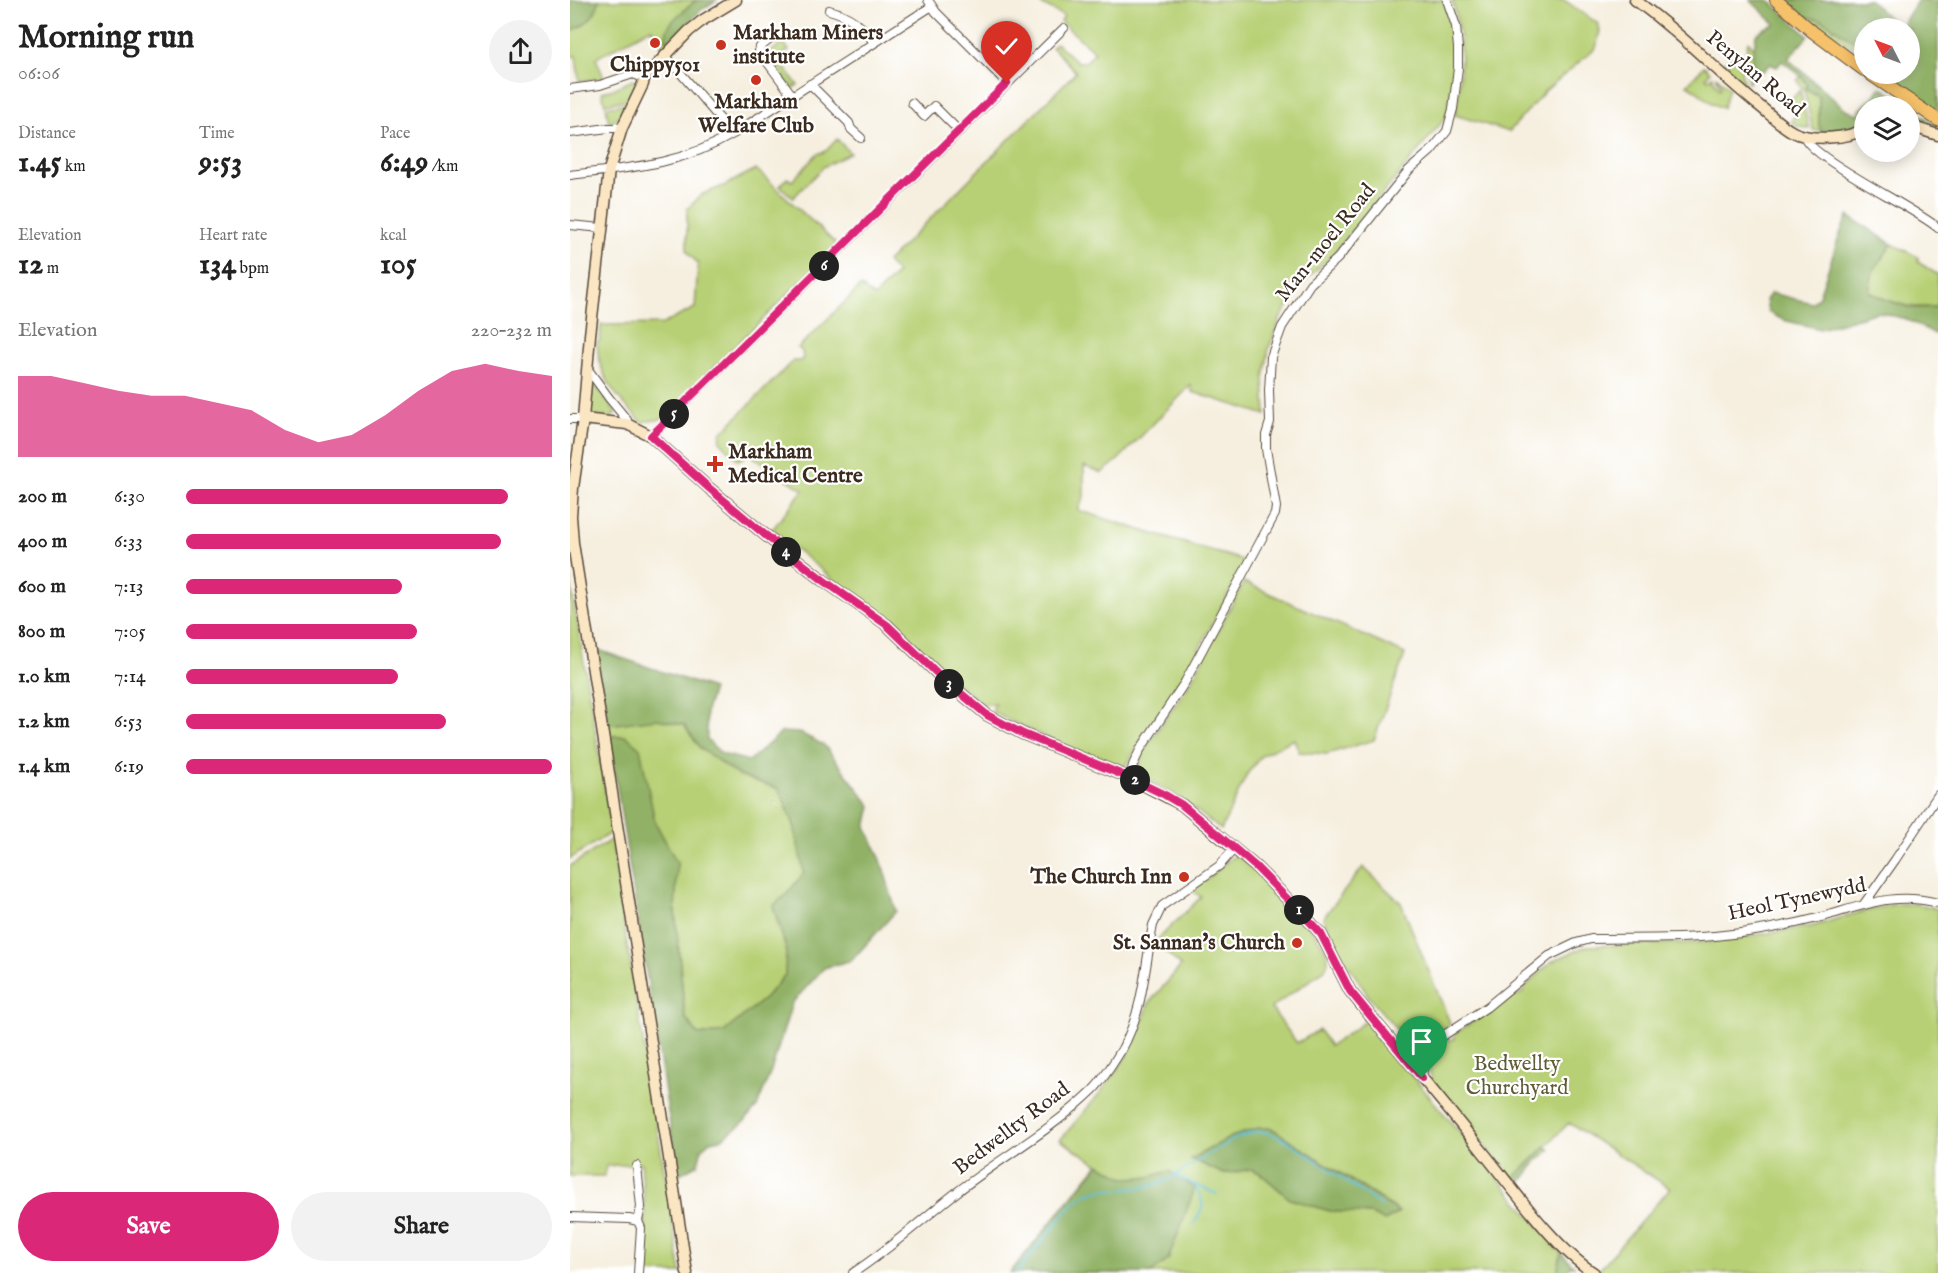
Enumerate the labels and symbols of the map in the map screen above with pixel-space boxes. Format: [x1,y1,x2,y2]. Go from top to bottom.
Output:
north arrow [1854,18,1920,84]
place label: Markham Miners institute [733,20,883,71]
pin [981,21,1032,83]
street label: Penylan Road [1700,25,1811,124]
marker: Chippy501 [648,36,662,50]
marker: Markham Miners institute [714,38,728,52]
place label: Chippy501 [610,52,700,79]
marker: Markham Welfare Club [749,73,763,87]
place label: Markham Welfare Club [697,89,814,140]
street label: Man-moel Road [1270,178,1383,308]
pin: 6 [809,251,839,281]
pin: 5 [659,399,689,429]
place label: Markham Medical Centre [728,439,863,490]
marker: Markham Medical Centre [706,455,724,473]
pin: 4 [771,537,801,567]
pin: 3 [934,669,964,699]
pin: 2 [1120,765,1150,795]
place label: The Church Inn [1029,864,1172,891]
marker: The Church Inn [1177,870,1191,884]
street label: Heol Tynewydd [1725,872,1869,928]
pin: 1 [1284,895,1314,925]
place label: St. Sannan's Church [1113,930,1286,957]
marker: St. Sannan's Church [1290,936,1304,950]
pin [1396,1016,1447,1078]
park label: Bedwellty Churchyard [1466,1051,1569,1102]
street label: Bedwellty Road [948,1076,1076,1182]

